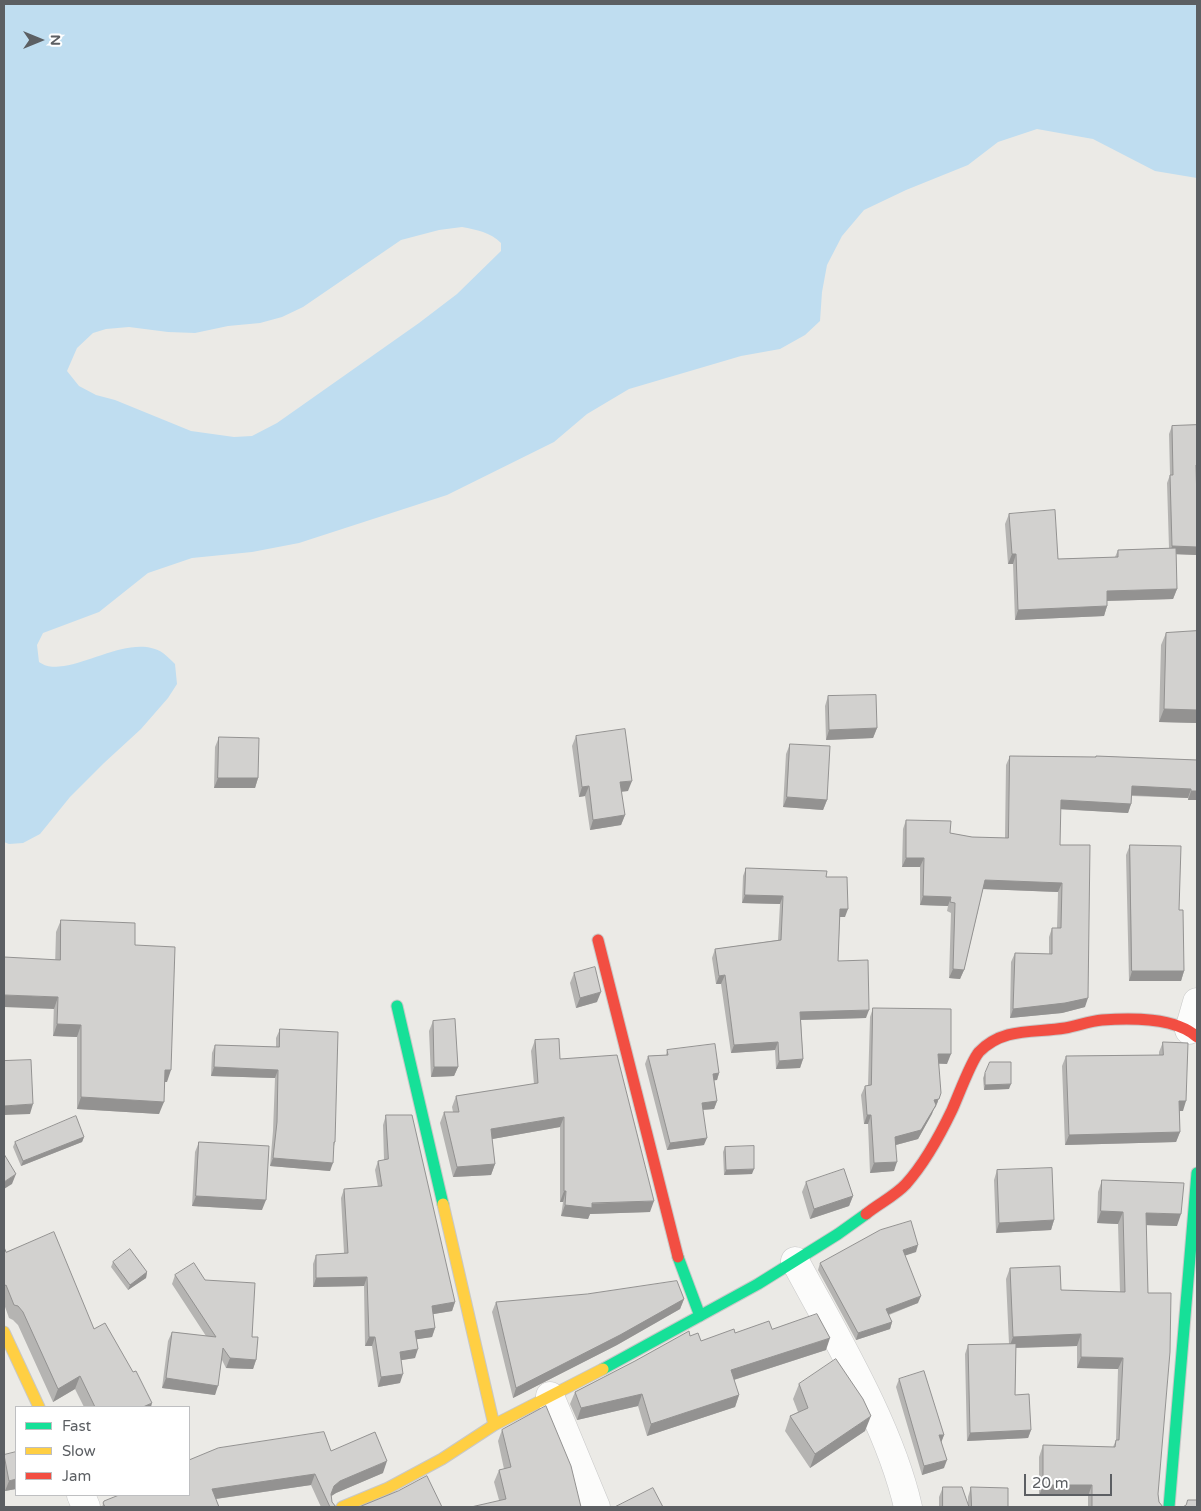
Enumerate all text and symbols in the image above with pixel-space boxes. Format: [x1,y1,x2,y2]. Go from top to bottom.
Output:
north arrow [15,15,65,65]
text: N [47,34,64,46]
legend [15,1406,190,1496]
text: Fast [62,1417,91,1435]
text: Slow [62,1442,96,1460]
scale bar [1026,1464,1114,1496]
text: Jam [62,1467,91,1485]
text: 20 m [1032,1474,1069,1492]

